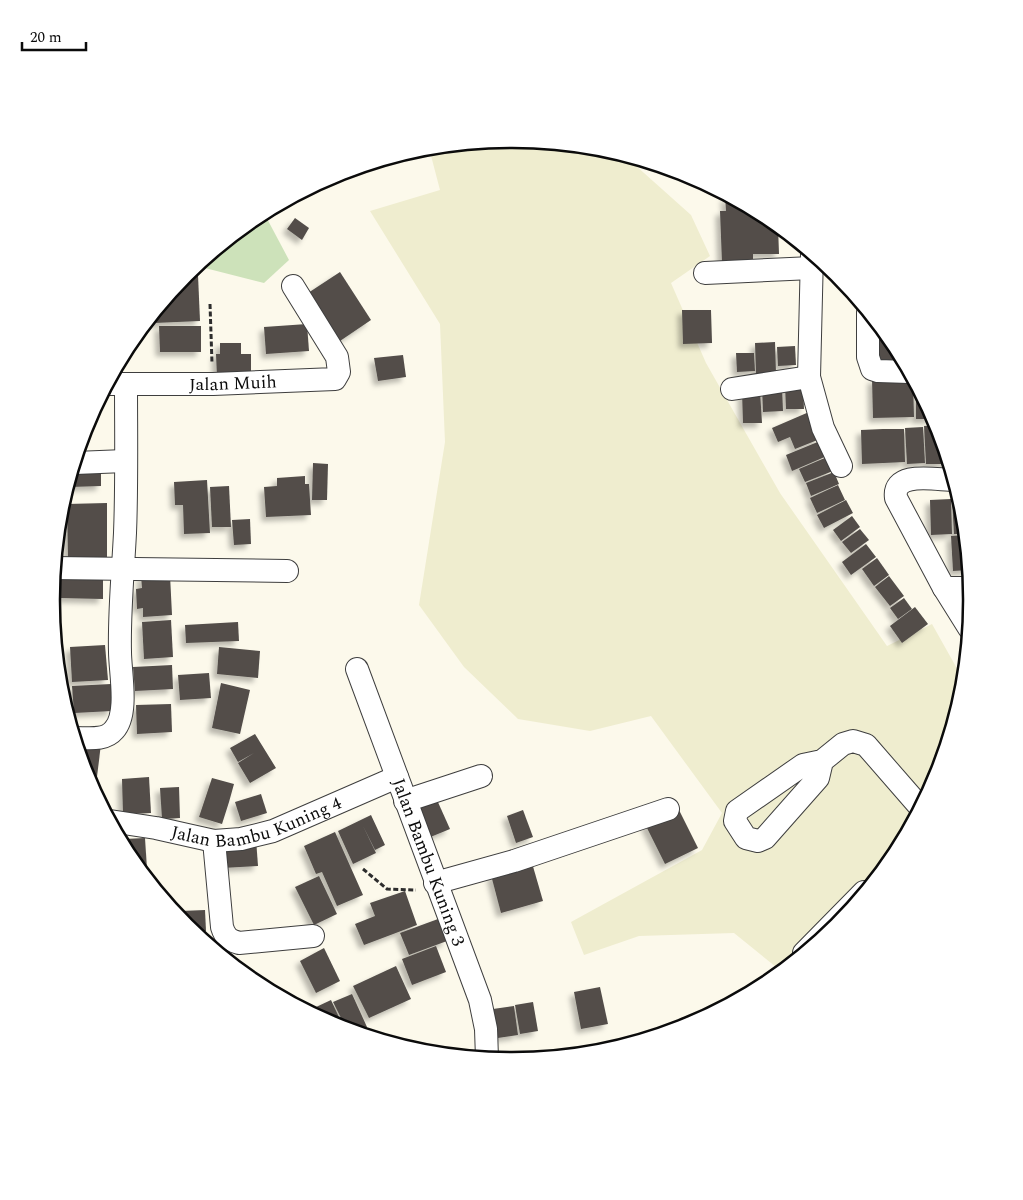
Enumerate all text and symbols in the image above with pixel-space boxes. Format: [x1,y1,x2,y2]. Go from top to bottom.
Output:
scale bar [22,20,86,52]
text: 20 m [30,26,62,49]
street label: Jalan Muih [189,368,277,398]
street label: Jalan Bambu Kuning 3 [385,774,472,950]
street label: Jalan Bambu Kuning 4 [169,789,346,854]

